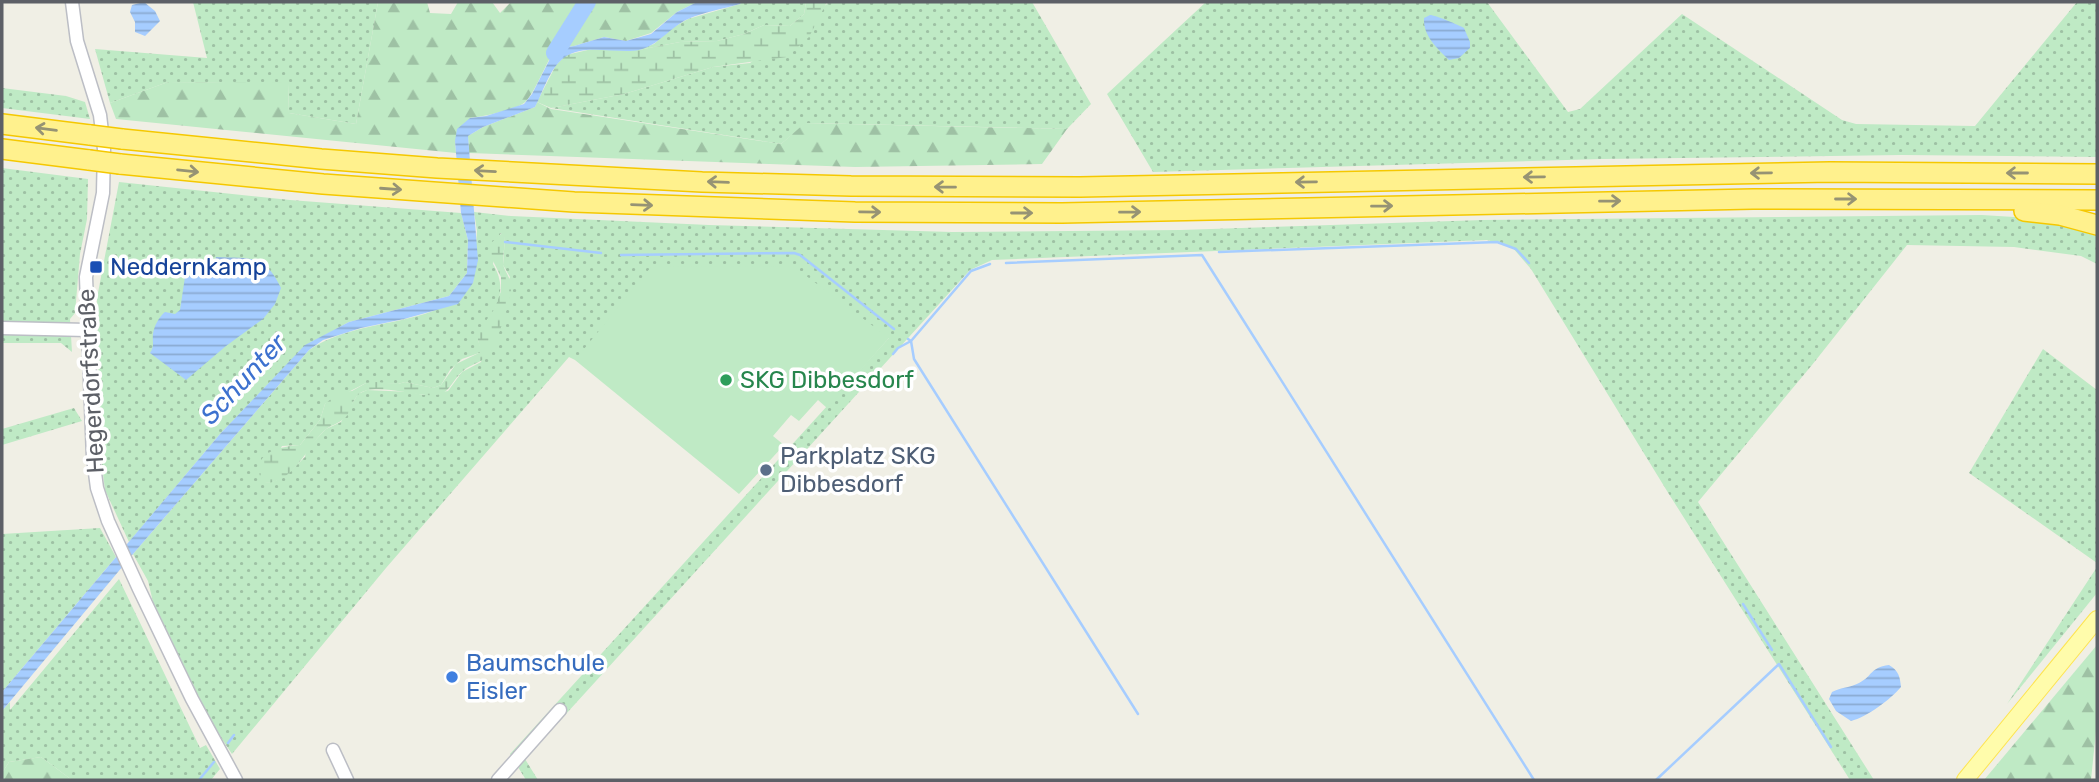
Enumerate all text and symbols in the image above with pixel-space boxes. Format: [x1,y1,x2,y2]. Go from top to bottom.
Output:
one-way arrow [35,123,58,136]
one-way arrow [176,164,199,177]
one-way arrow [474,164,497,177]
one-way arrow [2006,166,2029,180]
one-way arrow [1750,167,1773,180]
one-way arrow [1523,170,1546,184]
one-way arrow [706,175,729,189]
one-way arrow [1295,175,1318,189]
one-way arrow [934,180,957,194]
one-way arrow [379,183,402,196]
one-way arrow [1834,192,1857,206]
one-way arrow [1598,194,1621,208]
one-way arrow [630,198,653,211]
one-way arrow [1370,199,1393,212]
one-way arrow [858,205,881,219]
one-way arrow [1118,205,1141,218]
one-way arrow [1010,206,1033,220]
place label: Neddernkamp [110,253,267,281]
marker: Neddernkamp [88,259,104,275]
street label: Hegerdorfstraße [72,288,110,474]
water label: Schunter [194,327,294,431]
place label: SKG Dibbesdorf [740,366,914,394]
marker: SKG Dibbesdorf [718,372,734,388]
place label: Parkplatz SKG Dibbesdorf [780,442,936,498]
marker: Parkplatz SKG Dibbesdorf [758,462,774,478]
place label: Baumschule Eisler [466,649,605,705]
marker: Baumschule Eisler [444,669,460,685]

